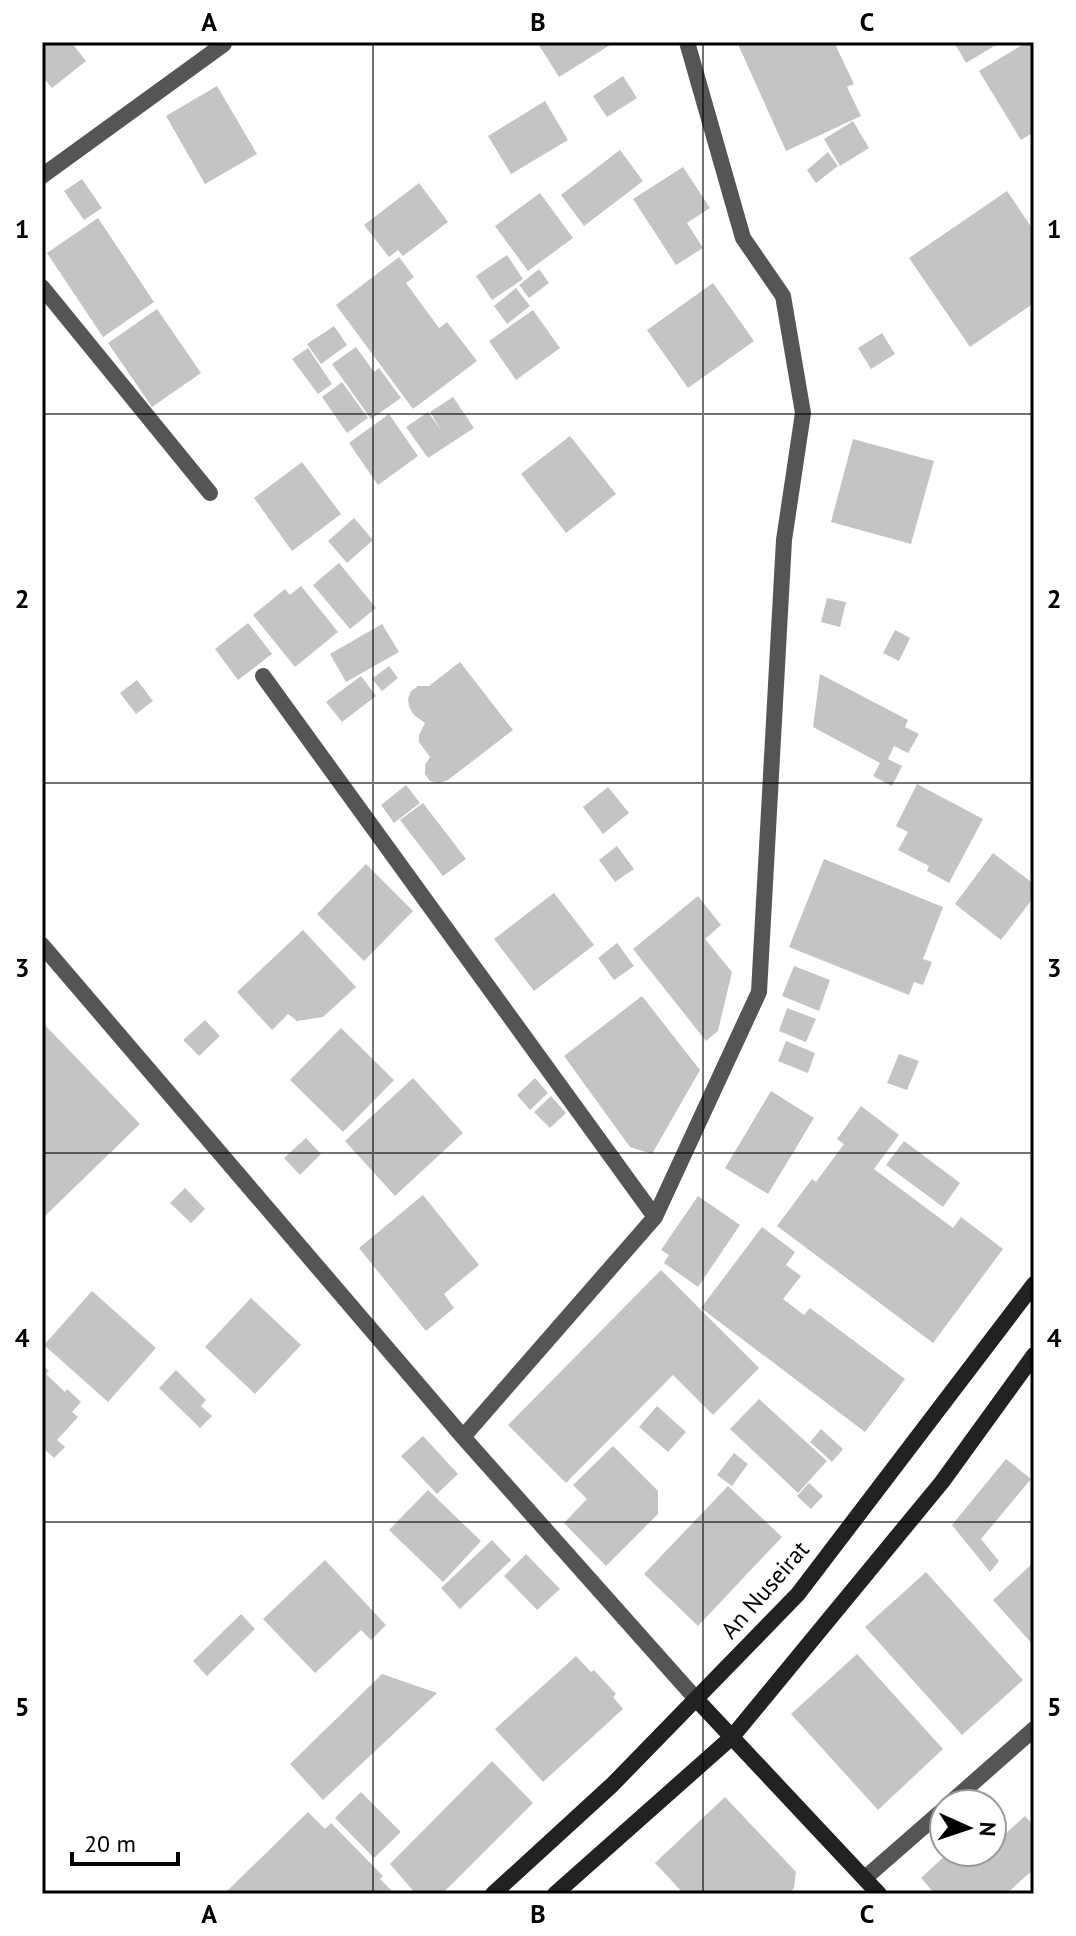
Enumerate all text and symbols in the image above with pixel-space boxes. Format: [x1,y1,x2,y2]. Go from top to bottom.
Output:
text: A [201,5,217,38]
text: B [530,5,546,38]
text: C [860,5,874,38]
text: 1 [15,212,29,245]
text: 1 [1047,212,1061,245]
text: 2 [15,582,29,615]
text: 2 [1047,582,1061,615]
text: 3 [15,951,29,984]
text: 3 [1047,951,1061,984]
text: 4 [15,1321,30,1354]
text: 4 [1047,1321,1062,1354]
street label: An Nuseirat [714,1534,816,1645]
text: 5 [15,1690,29,1723]
text: 5 [1047,1690,1061,1723]
north arrow [928,1788,1008,1868]
scale bar [72,1816,178,1866]
text: N [974,1821,1002,1837]
text: 20 m [84,1828,136,1859]
text: A [201,1897,217,1930]
text: B [530,1897,546,1930]
text: C [860,1897,874,1930]

